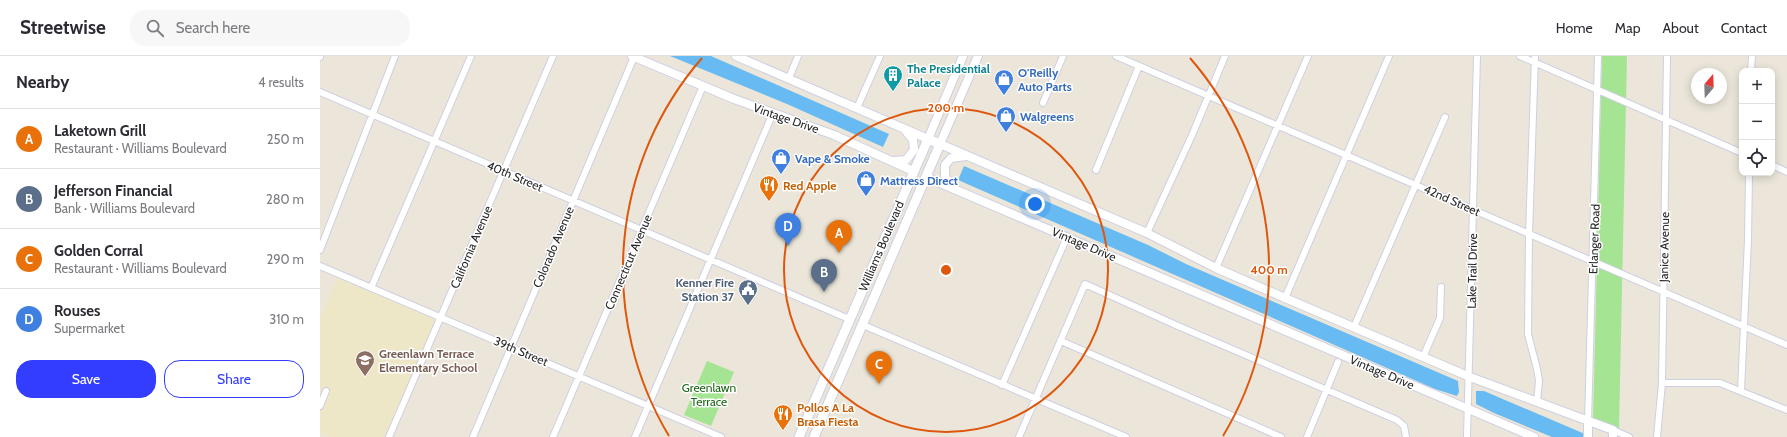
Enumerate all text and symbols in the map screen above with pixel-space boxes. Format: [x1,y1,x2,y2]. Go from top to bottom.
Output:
search box [130,10,410,46]
text: Streetwise [20,16,106,39]
icon: search [144,17,166,39]
text: Search here [176,19,250,37]
text: Home [1556,19,1593,37]
text: Map [1615,19,1640,37]
text: About [1662,19,1699,37]
text: Contact [1721,19,1767,37]
place label: The Presidential Palace [907,61,990,90]
building icon: The Presidential Palace [882,64,904,92]
place label: O'Reilly Auto Parts [1018,65,1072,94]
shop icon: O'Reilly Auto Parts [993,68,1015,96]
north arrow [1691,68,1727,104]
map controls [1739,68,1775,176]
button: + [1739,68,1775,104]
text: Nearby [16,72,69,92]
text: 4 results [258,74,304,90]
street label: Vintage Drive [751,100,821,136]
text: 200 m [928,100,964,115]
button: − [1739,104,1775,140]
shop icon: Walgreens [995,105,1017,133]
place label: Walgreens [1020,109,1074,124]
text: Laketown Grill [54,122,146,140]
text: A [25,131,33,147]
text: 250 m [267,131,304,147]
text: Restaurant · Williams Boulevard [54,140,227,156]
button: locate [1739,140,1775,176]
shop icon: Vape & Smoke [770,147,792,175]
place label: Vape & Smoke [795,151,870,166]
street label: 40th Street [485,157,545,195]
shop icon: Mattress Direct [855,169,877,197]
place label: Mattress Direct [880,173,958,188]
restaurant icon: Red Apple [758,174,780,202]
place label: Red Apple [783,178,837,193]
street label: 42nd Street [1421,181,1483,219]
text: Jefferson Financial [54,182,172,200]
text: B [25,191,33,207]
text: 280 m [266,191,304,207]
your location [1025,194,1045,214]
street label: Williams Boulevard [855,199,907,293]
text: Bank · Williams Boulevard [54,200,195,216]
street label: California Avenue [447,203,495,291]
street label: Colorado Avenue [529,204,577,290]
street label: Erlanger Road [1585,204,1603,274]
street label: Connecticut Avenue [601,212,655,312]
street label: Janice Avenue [1656,212,1672,283]
pin: D [775,213,801,246]
pin: A [826,220,852,253]
street label: Vintage Drive [1050,224,1118,264]
street label: Lake Trail Drive [1464,233,1480,309]
text: Golden Corral [54,242,143,260]
text: C [25,251,33,267]
text: 290 m [266,251,304,267]
pin: B [811,259,837,292]
text: Restaurant · Williams Boulevard [54,260,227,276]
text: 400 m [1250,262,1288,277]
centre of rings [939,263,953,277]
place label: Kenner Fire Station 37 [675,275,735,304]
public building icon: Kenner Fire Station 37 [737,278,759,306]
text: Rouses [54,302,100,320]
text: D [24,311,34,327]
text: 310 m [269,311,304,327]
text: Supermarket [54,320,125,336]
street label: 39th Street [492,333,550,369]
place label: Greenlawn Terrace Elementary School [379,346,477,375]
school or university icon: Greenlawn Terrace Elementary School [354,349,376,377]
pin: C [866,351,892,384]
street label: Vintage Drive [1348,352,1416,392]
button: Save [16,360,156,398]
button: Share [164,360,304,398]
park label: Greenlawn Terrace [682,380,737,409]
place label: Pollos A La Brasa Fiesta [797,400,859,429]
restaurant icon: Pollos A La Brasa Fiesta [772,403,794,431]

